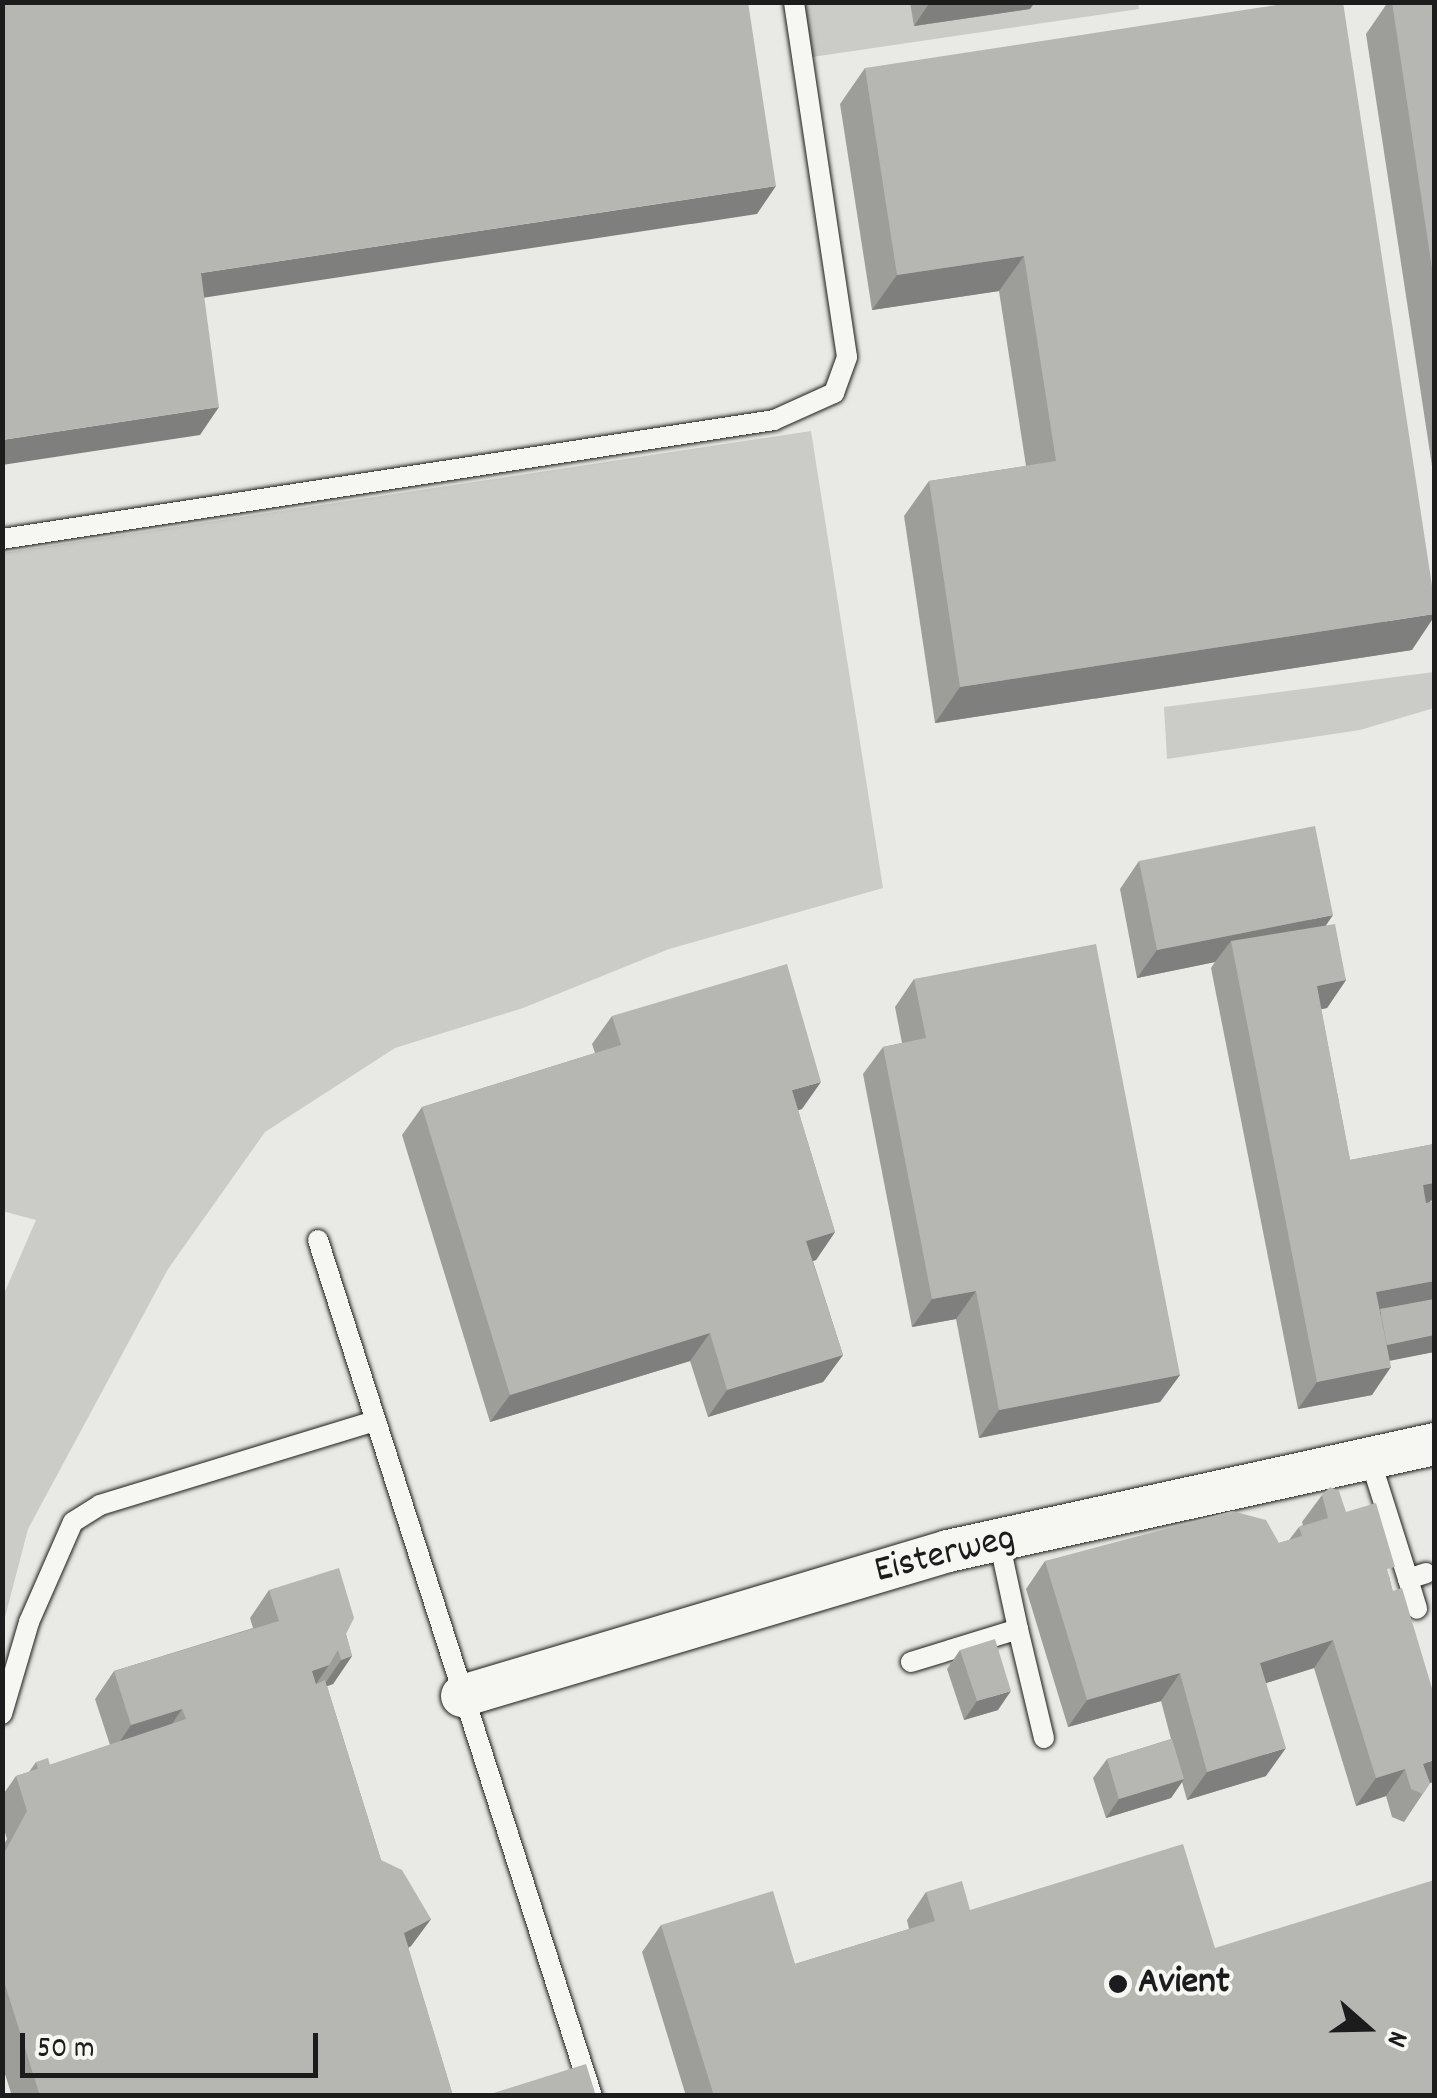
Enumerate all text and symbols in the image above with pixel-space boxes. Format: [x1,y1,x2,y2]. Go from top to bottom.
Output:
street label: Eisterweg [870,1517,1020,1595]
place label: Avient [1138,1961,1230,2007]
marker: Avient [1107,1973,1129,1995]
north arrow [1317,1978,1417,2078]
scale bar [25,2013,322,2075]
text: N [1374,2025,1416,2052]
text: 50 m [37,2029,95,2072]

